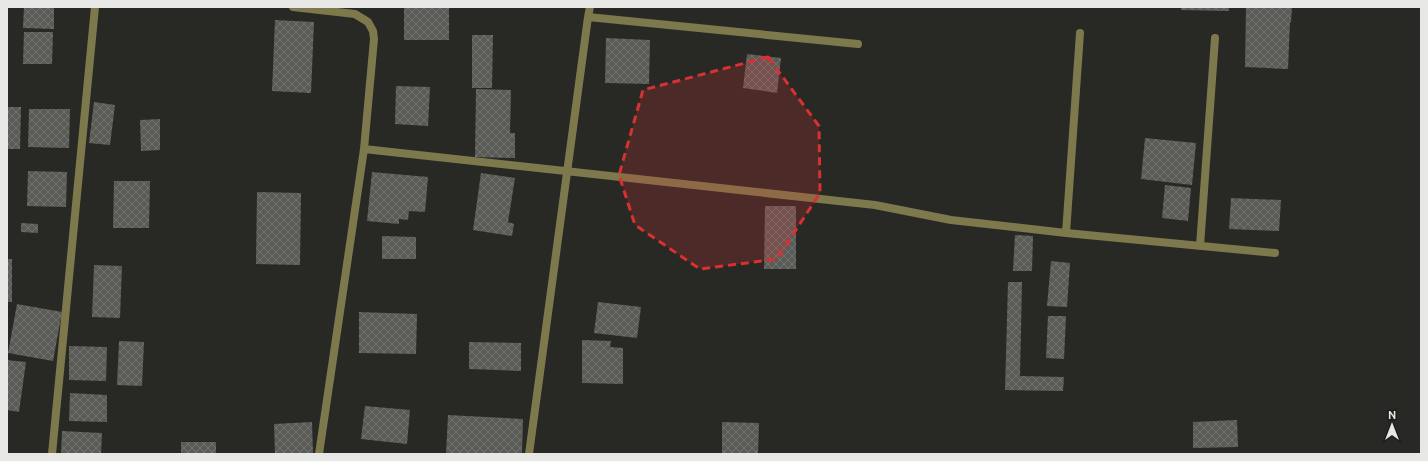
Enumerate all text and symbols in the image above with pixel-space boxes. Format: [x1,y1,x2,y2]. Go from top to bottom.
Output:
north arrow [1372,405,1412,445]
text: N [1388,409,1396,421]

